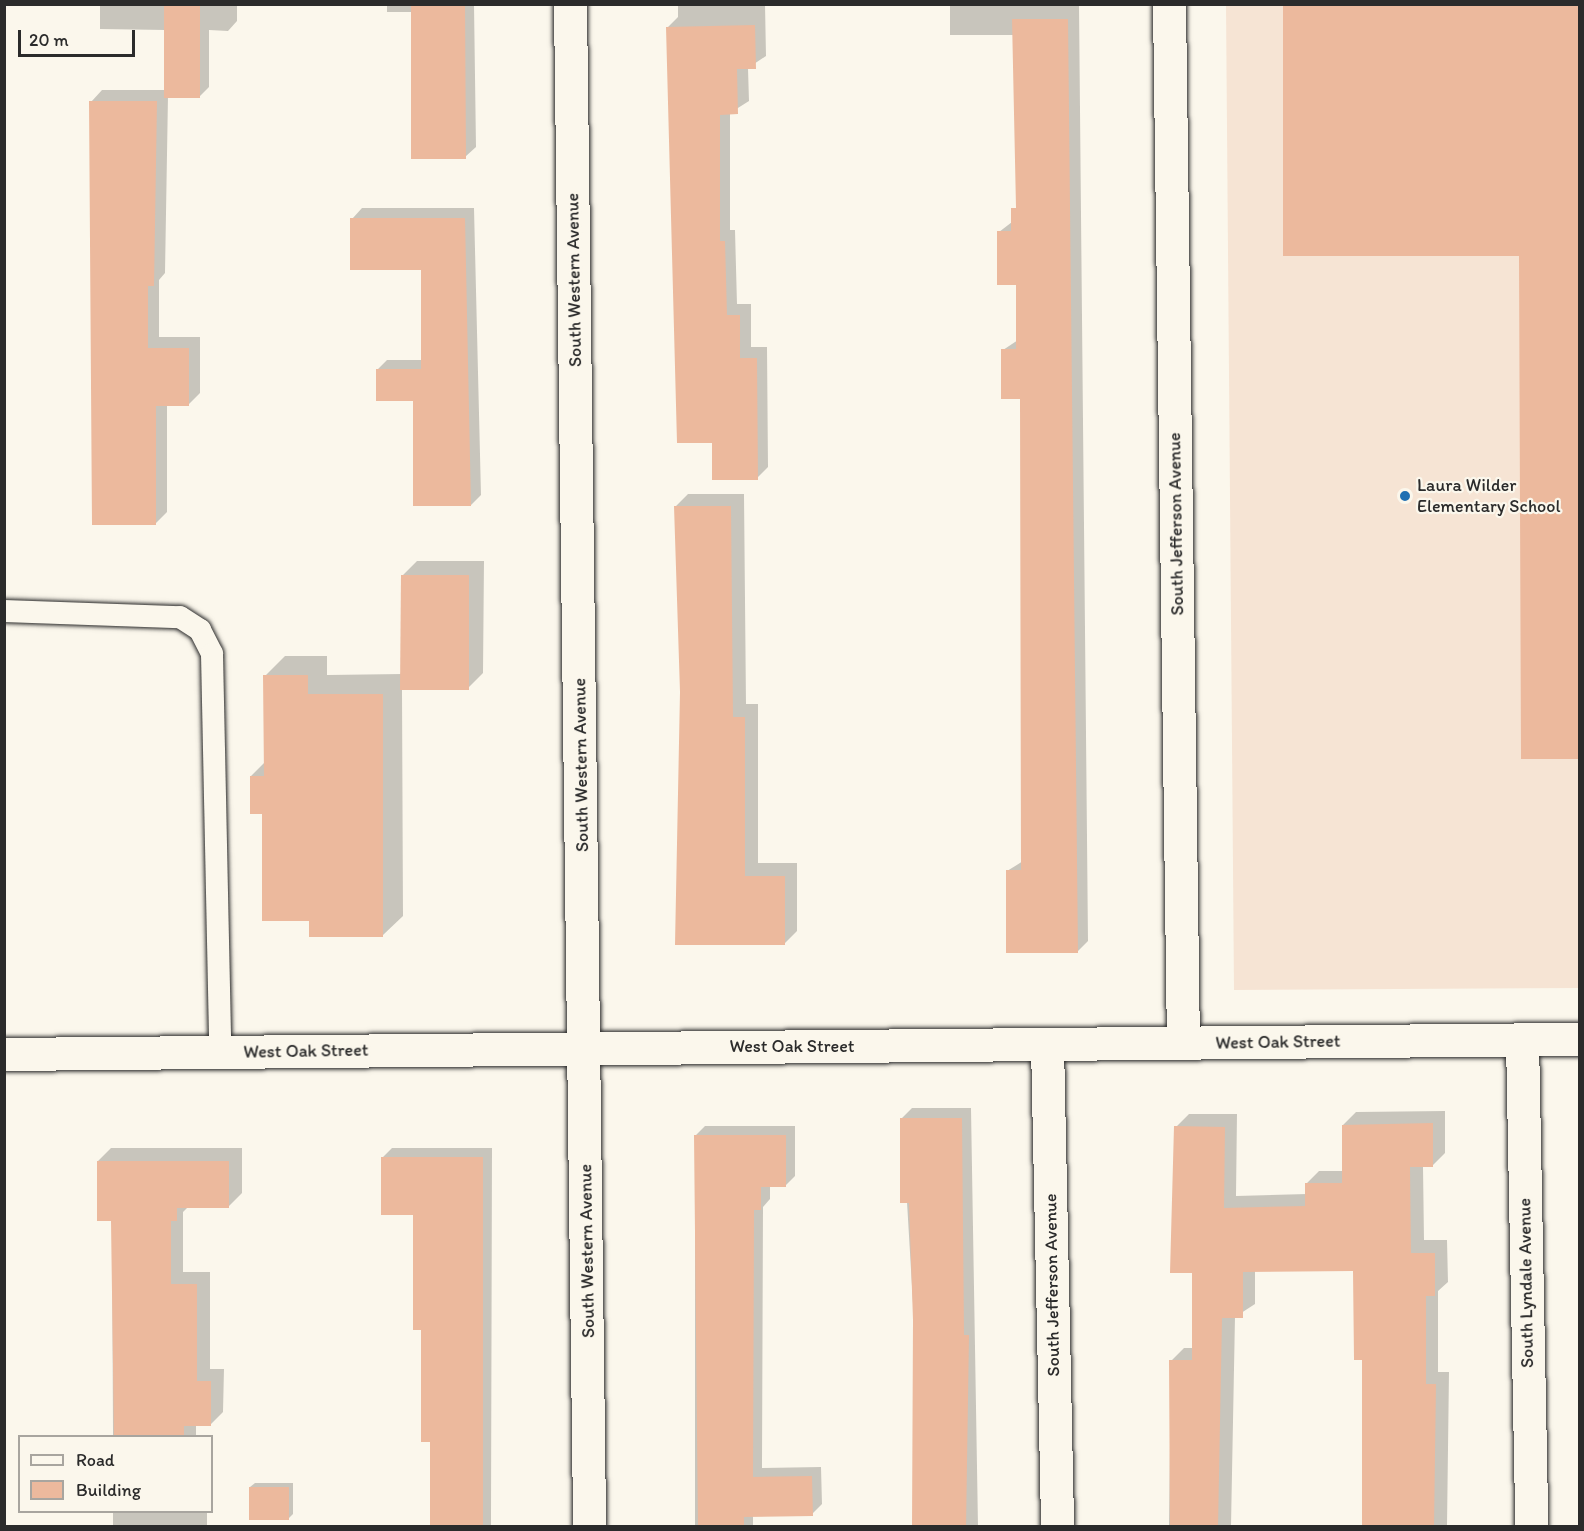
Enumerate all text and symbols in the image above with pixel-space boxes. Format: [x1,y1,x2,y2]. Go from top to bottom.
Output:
scale bar [21,18,138,56]
text: 20 m [29,29,69,51]
street label: South Western Avenue [562,193,586,367]
street label: South Jefferson Avenue [1164,432,1188,616]
place label: Laura Wilder Elementary School [1417,475,1561,518]
marker: Laura Wilder Elementary School [1398,489,1412,503]
street label: South Western Avenue [569,678,593,852]
street label: West Oak Street [1215,1030,1341,1054]
street label: West Oak Street [729,1035,855,1057]
street label: West Oak Street [243,1039,369,1063]
street label: South Western Avenue [575,1164,599,1338]
street label: South Jefferson Avenue [1040,1193,1064,1377]
street label: South Lyndale Avenue [1514,1198,1538,1368]
legend [18,1435,213,1513]
text: Road [76,1449,115,1471]
text: Building [76,1479,141,1501]

